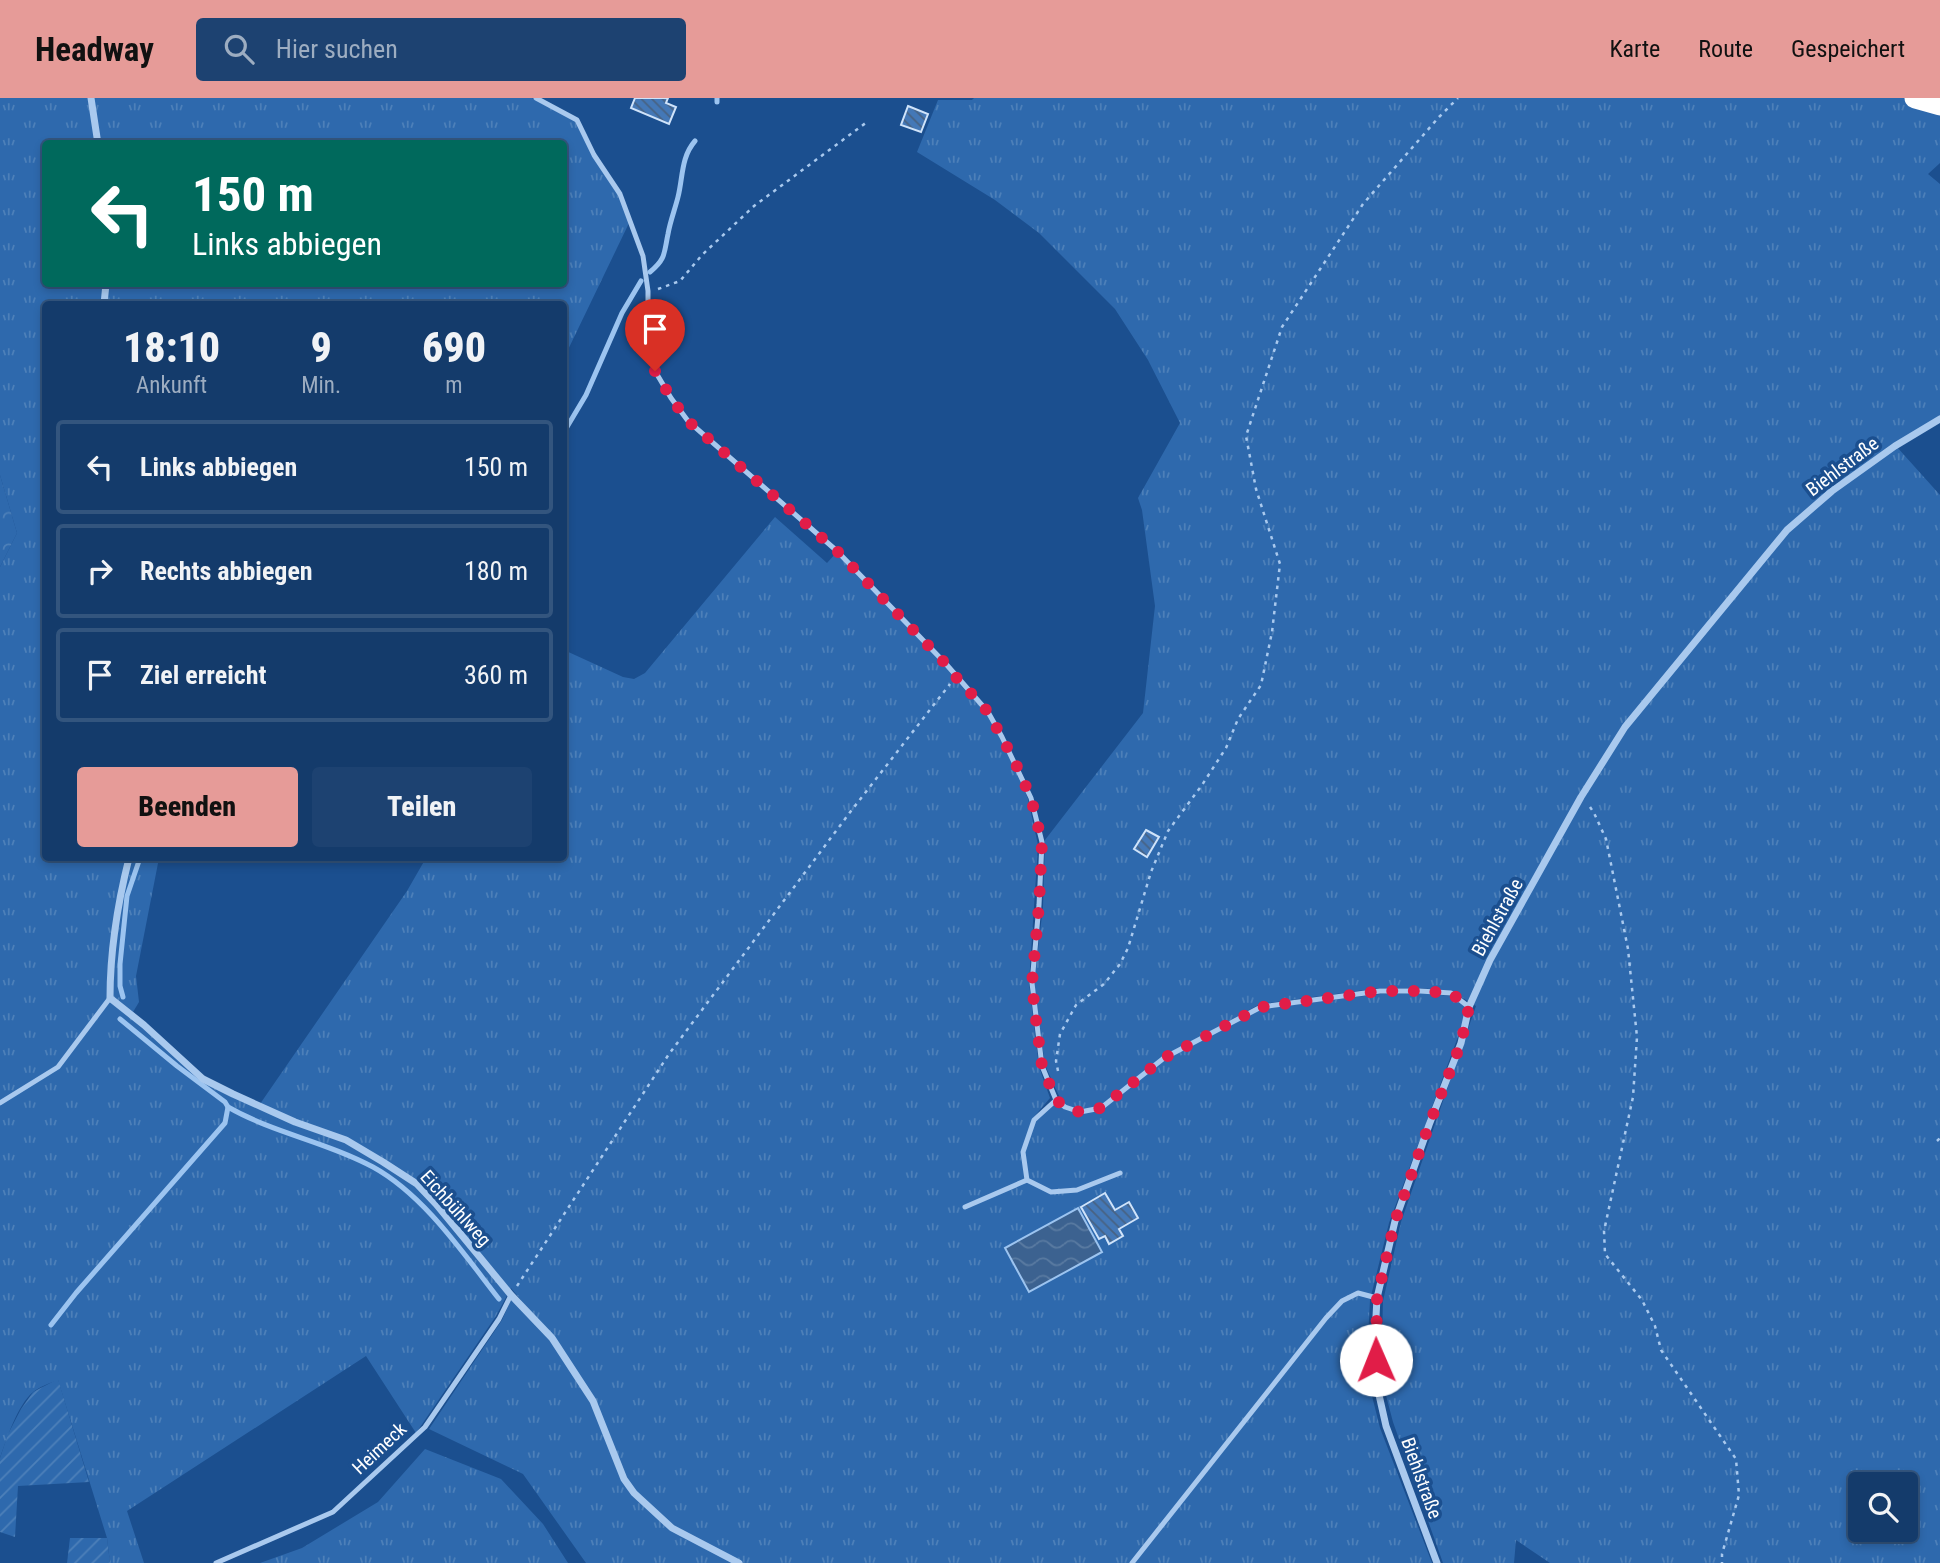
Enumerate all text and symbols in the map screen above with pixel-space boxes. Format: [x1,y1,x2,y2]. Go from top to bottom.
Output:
search box [196,18,686,81]
text: Headway [35,30,154,69]
icon: search [220,30,258,68]
text: Hier suchen [276,34,398,64]
text: Karte [1610,35,1660,63]
text: Route [1698,35,1753,63]
text: Gespeichert [1791,35,1905,63]
text: 150 m [192,166,314,223]
icon: left [77,168,168,259]
text: Links abbiegen [192,225,382,263]
pin [625,299,685,371]
icon: arrive [636,310,674,348]
text: 18:10 [123,323,220,372]
text: 9 [310,323,332,372]
text: 690 [422,323,486,372]
text: Ankunft [136,372,207,399]
text: Min. [301,372,341,399]
text: m [445,372,463,399]
street label: Biehlstraße [1802,432,1883,501]
icon: left [81,448,119,486]
text: Links abbiegen [140,452,297,482]
text: 150 m [464,452,528,482]
icon: right [81,552,119,590]
text: Rechts abbiegen [140,556,313,586]
text: 180 m [464,556,528,586]
icon: arrive [81,656,119,694]
text: Ziel erreicht [140,660,266,690]
text: 360 m [464,660,528,690]
button: Beenden [77,767,298,847]
button: Teilen [312,767,532,847]
street label: Biehlstraße [1467,875,1528,960]
street label: Eichbühlweg [415,1166,496,1251]
position arrow [1339,1323,1413,1397]
street label: Heimeck [348,1417,411,1479]
street label: Biehlstraße [1396,1434,1447,1522]
map controls [1848,1472,1918,1542]
button: search [1848,1472,1918,1542]

